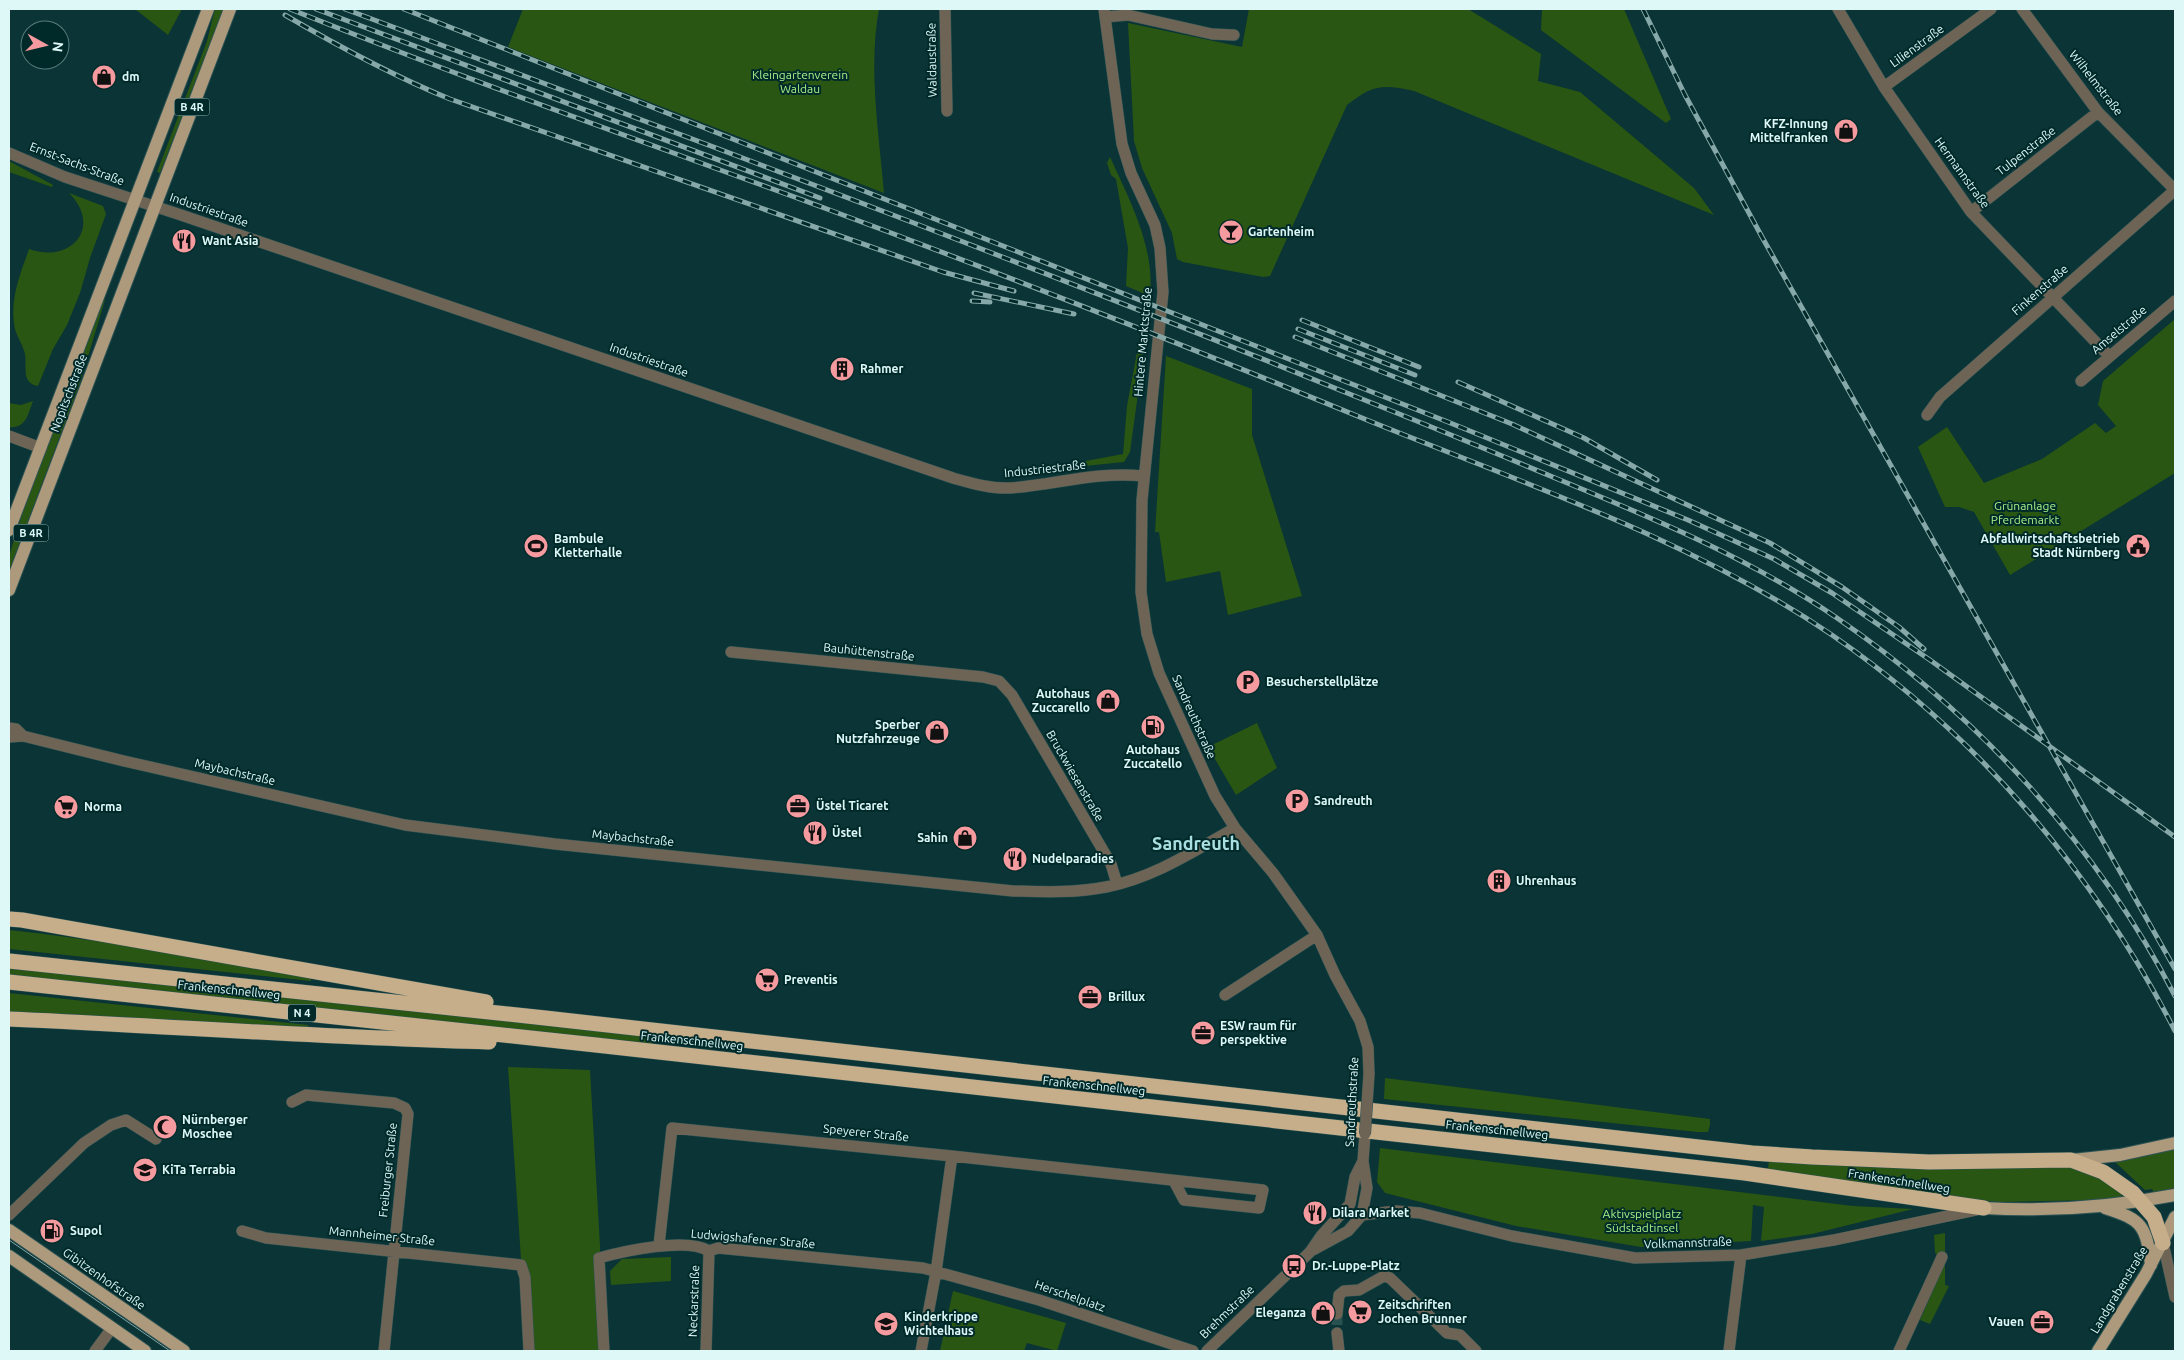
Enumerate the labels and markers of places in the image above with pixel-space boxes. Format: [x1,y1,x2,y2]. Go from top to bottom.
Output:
shop icon: dm [91,64,117,90]
place label: dm [122,70,140,83]
place label: KFZ-Innung Mittelfranken [1750,117,1828,144]
shop icon: KFZ-Innung Mittelfranken [1833,118,1859,144]
bar icon: Gartenheim [1218,219,1244,245]
place label: Gartenheim [1248,225,1314,238]
restaurant icon: Want Asia [171,228,197,254]
place label: Want Asia [202,234,259,247]
building icon: Rahmer [829,356,855,382]
place label: Rahmer [860,362,903,375]
place label: Bambule Kletterhalle [554,532,622,559]
place label: Abfallwirtschaftsbetrieb Stadt Nürnberg [1980,532,2120,559]
sports icon: Bambule Kletterhalle [523,533,549,559]
public building icon: Abfallwirtschaftsbetrieb Stadt Nürnberg [2125,533,2151,559]
parking icon: Besucherstellplätze [1235,669,1261,695]
place label: Besucherstellplätze [1266,675,1379,688]
place label: Autohaus Zuccarello [1032,687,1090,714]
shop icon: Autohaus Zuccarello [1095,688,1121,714]
fuel station icon: Autohaus Zuccatello [1140,714,1166,740]
place label: Sperber Nutzfahrzeuge [836,718,920,745]
shop icon: Sperber Nutzfahrzeuge [924,719,950,745]
place label: Autohaus Zuccatello [1124,743,1182,770]
parking icon: Sandreuth [1284,788,1310,814]
office icon: Üstel Ticaret [785,793,811,819]
supermarket icon: Norma [53,794,79,820]
place label: Sandreuth [1314,794,1373,807]
place label: Üstel Ticaret [816,798,888,812]
place label: Norma [84,800,122,813]
restaurant icon: Üstel [802,820,828,846]
place label: Üstel [832,825,862,839]
shop icon: Sahin [952,825,978,851]
place label: Sahin [917,831,948,844]
restaurant icon: Nudelparadies [1002,846,1028,872]
place label: Nudelparadies [1032,852,1114,865]
building icon: Uhrenhaus [1486,868,1512,894]
place label: Uhrenhaus [1516,874,1577,887]
supermarket icon: Preventis [754,967,780,993]
place label: Preventis [784,973,838,986]
office icon: Brillux [1077,984,1103,1010]
place label: Brillux [1108,990,1146,1003]
place label: ESW raum für perspektive [1220,1019,1297,1046]
office icon: ESW raum für perspektive [1190,1020,1216,1046]
place label: Nürnberger Moschee [182,1113,248,1140]
mosque icon: Nürnberger Moschee [152,1114,178,1140]
school or university icon: KiTa Terrabia [132,1157,158,1183]
place label: KiTa Terrabia [162,1163,236,1176]
restaurant icon: Dilara Market [1302,1200,1328,1226]
place label: Dilara Market [1332,1206,1409,1219]
fuel station icon: Supol [39,1218,65,1244]
place label: Supol [70,1224,102,1237]
bus stop icon: Dr.-Luppe-Platz [1281,1253,1307,1279]
place label: Dr.-Luppe-Platz [1312,1259,1400,1272]
place label: Zeitschriften Jochen Brunner [1378,1298,1467,1325]
supermarket icon: Zeitschriften Jochen Brunner [1347,1299,1373,1325]
shop icon: Eleganza [1310,1300,1336,1326]
place label: Eleganza [1255,1306,1306,1319]
office icon: Vauen [2029,1309,2055,1335]
place label: Kinderkrippe Wichtelhaus [904,1310,978,1337]
school or university icon: Kinderkrippe Wichtelhaus [873,1311,899,1337]
place label: Vauen [1989,1315,2024,1328]

